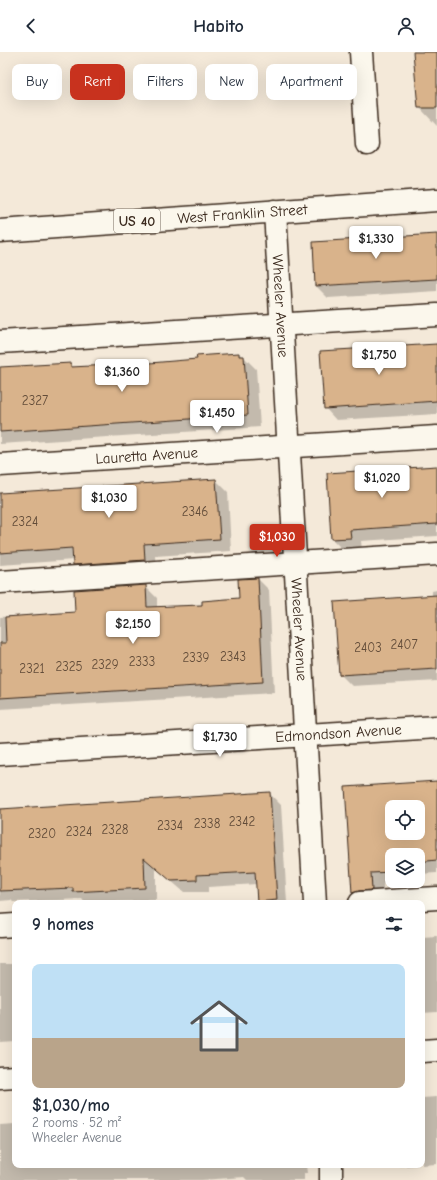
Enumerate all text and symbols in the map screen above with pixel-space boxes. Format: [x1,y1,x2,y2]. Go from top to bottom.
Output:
icon: back [20,15,42,37]
icon: person [395,15,417,37]
text: Habito [193,16,244,37]
chip: Buy [12,64,62,100]
chip: Rent [70,64,125,100]
chip: Filters [133,64,197,100]
chip: New [205,64,258,100]
chip: Apartment [266,64,357,100]
street label: West Franklin Street [177,200,309,227]
road number: US 40 [114,209,160,233]
pin: $1,330 [343,226,409,260]
text: $1,330 [358,231,394,246]
street label: Wheeler Avenue [269,254,292,359]
pin: $1,750 [346,342,412,376]
text: $1,750 [361,347,397,362]
pin: $1,360 [89,359,155,393]
text: $1,360 [104,364,140,379]
house number: 2327 [22,393,48,408]
pin: $1,450 [184,400,250,434]
text: $1,450 [199,405,235,420]
street label: Lauretta Avenue [95,443,199,468]
pin: $1,020 [349,465,415,499]
text: $1,020 [364,470,400,485]
pin: $1,030 [76,485,142,519]
text: $1,030 [91,490,127,505]
house number: 2346 [182,504,208,519]
house number: 2324 [12,514,38,529]
pin: $1,030 [244,524,310,558]
text: $1,030 [259,529,295,544]
street label: Wheeler Avenue [287,577,311,682]
pin: $2,150 [100,611,166,645]
text: $2,150 [115,616,151,631]
house number: 2407 [390,637,418,652]
house number: 2403 [354,640,382,655]
house number: 2343 [220,649,246,664]
house number: 2339 [183,650,210,665]
house number: 2333 [129,654,155,669]
house number: 2329 [91,657,119,672]
house number: 2325 [55,659,83,674]
house number: 2321 [19,661,45,676]
street label: Edmondson Avenue [275,720,403,746]
pin: $1,730 [187,724,253,758]
text: $1,730 [202,729,238,744]
map controls [385,800,425,888]
button: locate [385,800,425,840]
house number: 2342 [229,814,255,829]
house number: 2338 [194,816,221,831]
house number: 2334 [157,818,183,833]
house number: 2328 [102,822,129,837]
house number: 2324 [66,824,92,839]
house number: 2320 [28,826,56,841]
button: layers [385,848,425,888]
icon: filters [383,913,405,935]
text: 9 homes [32,915,94,934]
icon: home [183,990,255,1062]
text: $1,030/mo [32,1096,110,1115]
text: 2 rooms · 52 m² [32,1115,121,1130]
text: Wheeler Avenue [32,1130,122,1145]

